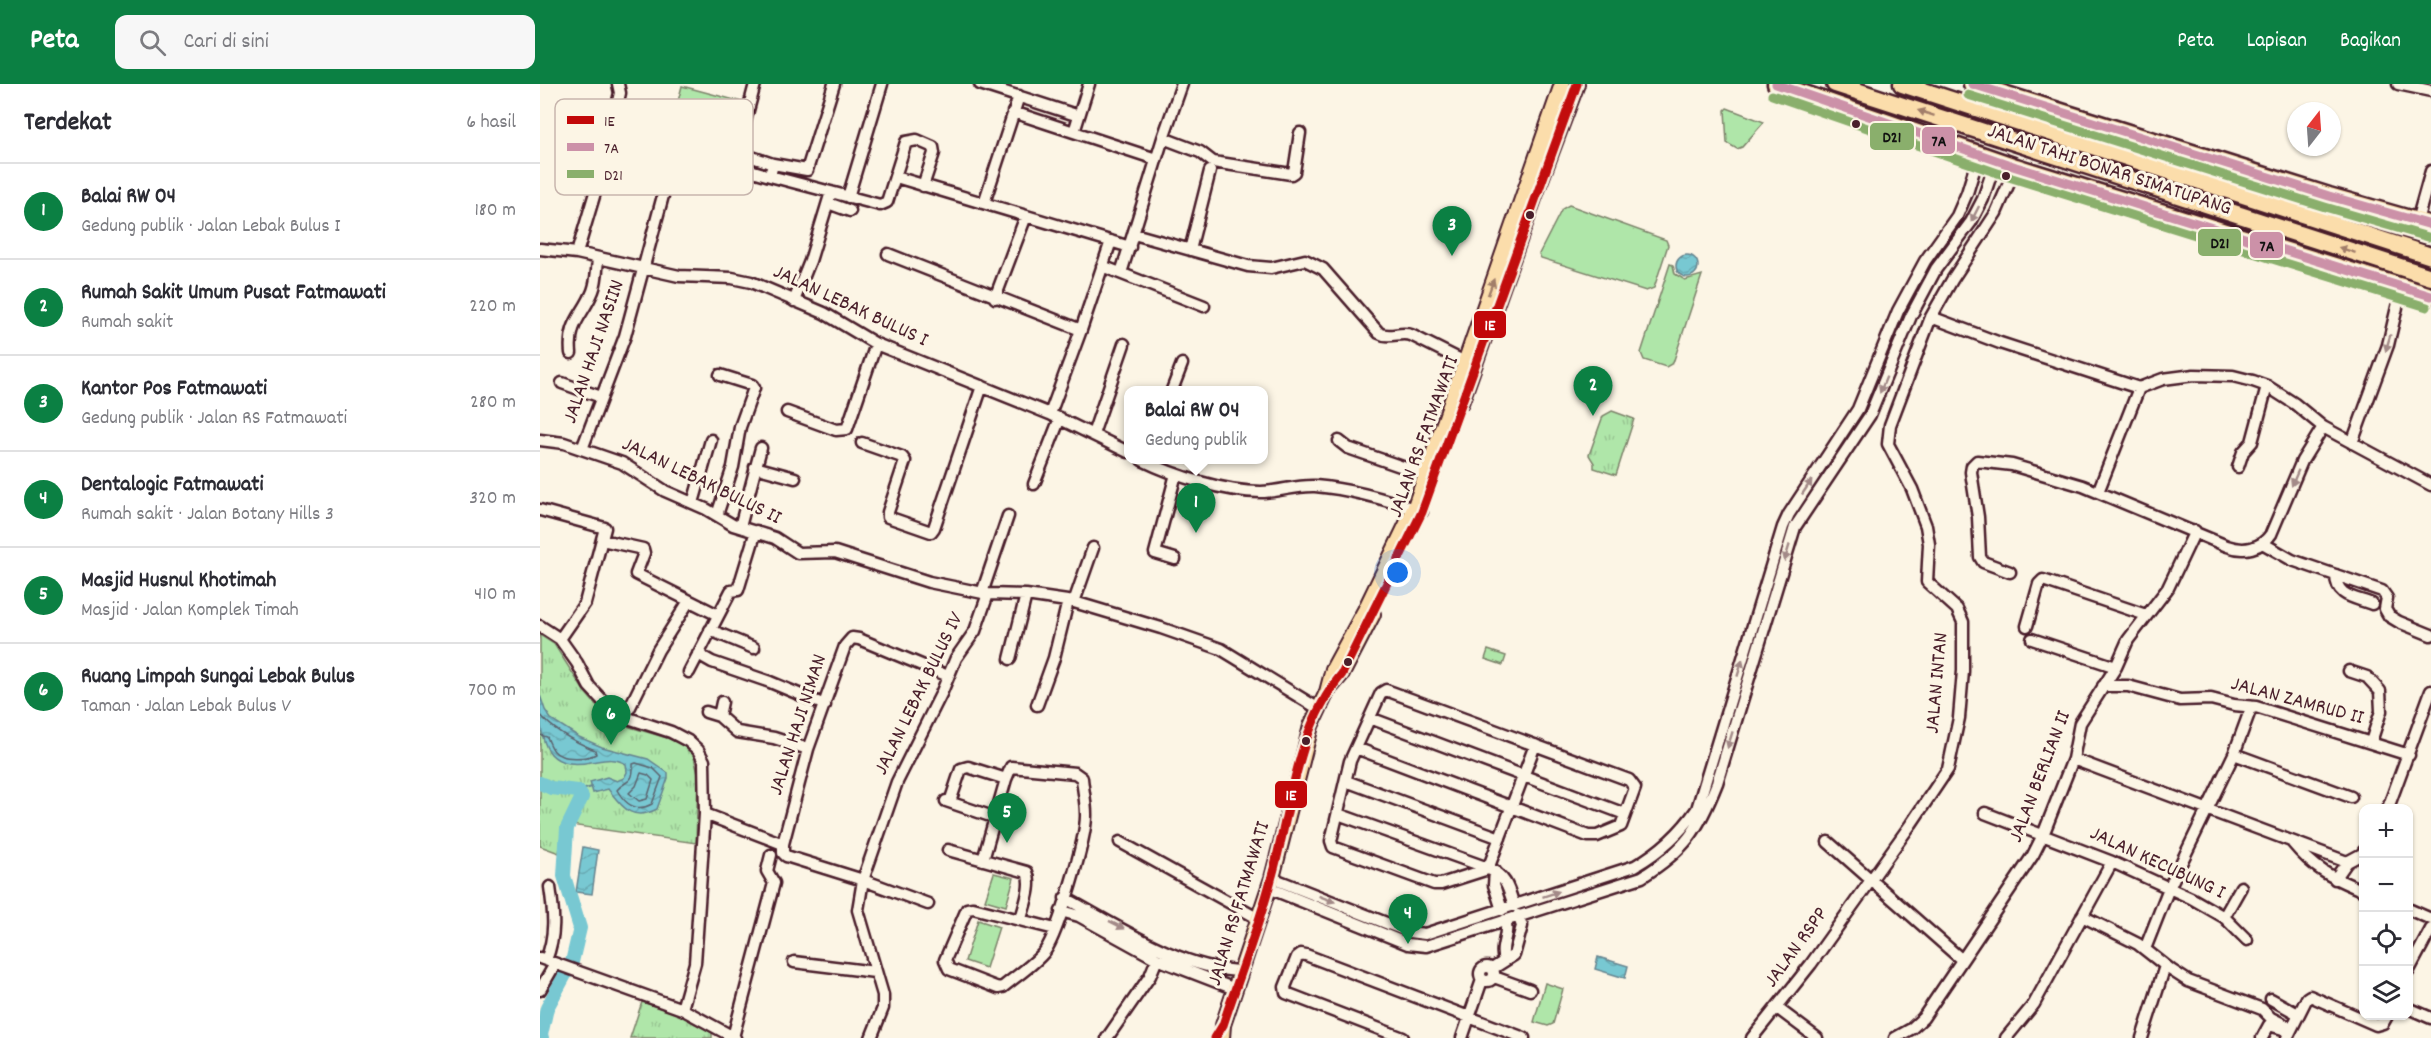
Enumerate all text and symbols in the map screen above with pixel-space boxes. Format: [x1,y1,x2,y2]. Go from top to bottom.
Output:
search box [115,15,535,69]
text: Peta [30,22,79,62]
icon: search [136,26,169,59]
text: Cari di sini [184,27,269,58]
text: Peta [2177,27,2214,57]
text: Lapisan [2247,27,2307,57]
text: Bagikan [2340,27,2401,57]
legend [555,99,753,195]
north arrow [2287,102,2341,156]
text: Terdekat [24,105,112,142]
one-way arrow [1917,108,1935,117]
text: 6 hasil [466,109,516,137]
text: 1E [604,111,616,134]
street label: JALAN TAHI BONAR SIMATUPANG [1983,117,2235,225]
unlabelled marker [1850,118,1862,130]
line badge: D21 [1869,122,1915,151]
line badge: 7A [1921,126,1956,155]
text: D21 [1883,127,1901,150]
text: 7A [1932,131,1947,154]
text: 7A [604,138,619,161]
text: D21 [604,165,623,188]
unlabelled marker [2000,170,2012,182]
text: Balai RW 04 [81,182,176,213]
text: 1 [41,197,46,225]
text: 180 m [474,197,516,225]
pin: 3 [1432,206,1472,256]
one-way arrow [1970,206,1980,223]
unlabelled marker [1524,209,1536,221]
text: Gedung publik · Jalan Lebak Bulus I [81,213,340,241]
line badge: D21 [2197,228,2242,257]
line badge: 7A [2249,231,2284,259]
text: D21 [2211,233,2229,256]
text: 7A [2260,236,2275,259]
one-way arrow [2338,245,2356,254]
street label: JALAN LEBAK BULUS I [768,258,933,356]
street label: JALAN HAJI NASIIN [556,276,634,428]
text: Rumah Sakit Umum Pusat Fatmawati [81,278,386,309]
one-way arrow [1486,278,1496,296]
text: 2 [39,293,48,321]
text: 220 m [469,293,516,321]
text: Rumah sakit [81,309,173,337]
line badge: 1E [1473,310,1507,339]
text: 1E [1485,315,1496,338]
one-way arrow [2383,334,2392,352]
street label: JALAN RS FATMAWATI [1382,352,1468,522]
pin: 2 [1574,366,1612,416]
text: Kantor Pos Fatmawati [81,374,267,405]
one-way arrow [1878,376,1887,394]
popup [1124,386,1268,464]
text: 3 [39,389,48,417]
text: 280 m [470,389,516,417]
text: Balai RW 04 [1145,396,1240,427]
text: Gedung publik · Jalan RS Fatmawati [81,405,347,433]
text: Gedung publik [1145,427,1247,455]
street label: JALAN LEBAK BULUS II [616,430,786,534]
one-way arrow [2290,469,2299,487]
text: Dentalogic Fatmawati [81,470,264,501]
one-way arrow [1801,479,1813,495]
pin: 1 [1176,484,1216,533]
text: 4 [39,485,48,513]
text: 320 m [469,485,516,513]
text: Rumah sakit · Jalan Botany Hills 3 [81,501,334,529]
one-way arrow [1782,544,1791,562]
your location [1383,558,1412,587]
text: Masjid Husnul Khotimah [81,566,276,597]
text: 5 [39,581,48,609]
text: 410 m [474,581,516,609]
text: Masjid · Jalan Komplek Timah [81,597,299,625]
street label: JALAN LEBAK BULUS IV [868,607,972,781]
street label: JALAN INTAN [1919,631,1957,735]
street label: JALAN HAJI NIMAN [762,651,836,799]
unlabelled marker [1342,656,1354,668]
one-way arrow [1735,659,1745,677]
text: Ruang Limpah Sungai Lebak Bulus [81,662,355,693]
street label: JALAN ZAMRUD II [2227,670,2367,734]
text: 6 [39,677,48,705]
text: 700 m [468,677,516,705]
text: Taman · Jalan Lebak Bulus V [81,693,291,721]
pin: 6 [592,696,630,745]
street label: JALAN BERLIAN II [2002,706,2080,847]
one-way arrow [1725,731,1734,749]
unlabelled marker [1300,735,1312,747]
line badge: 1E [1274,780,1308,809]
text: 1E [1286,785,1297,808]
pin: 5 [988,794,1026,843]
map controls [2359,804,2413,1020]
button: + [2359,804,2413,858]
street label: JALAN RS FATMAWATI [1201,818,1279,990]
street label: JALAN KECUBUNG I [2084,819,2230,909]
button: − [2359,858,2413,912]
one-way arrow [1542,889,1560,898]
pin: 4 [1388,894,1428,944]
one-way arrow [1318,895,1336,904]
street label: JALAN RSPP [1758,902,1836,994]
button: locate [2359,912,2413,966]
one-way arrow [1108,920,1126,930]
button: layers [2359,966,2413,1020]

